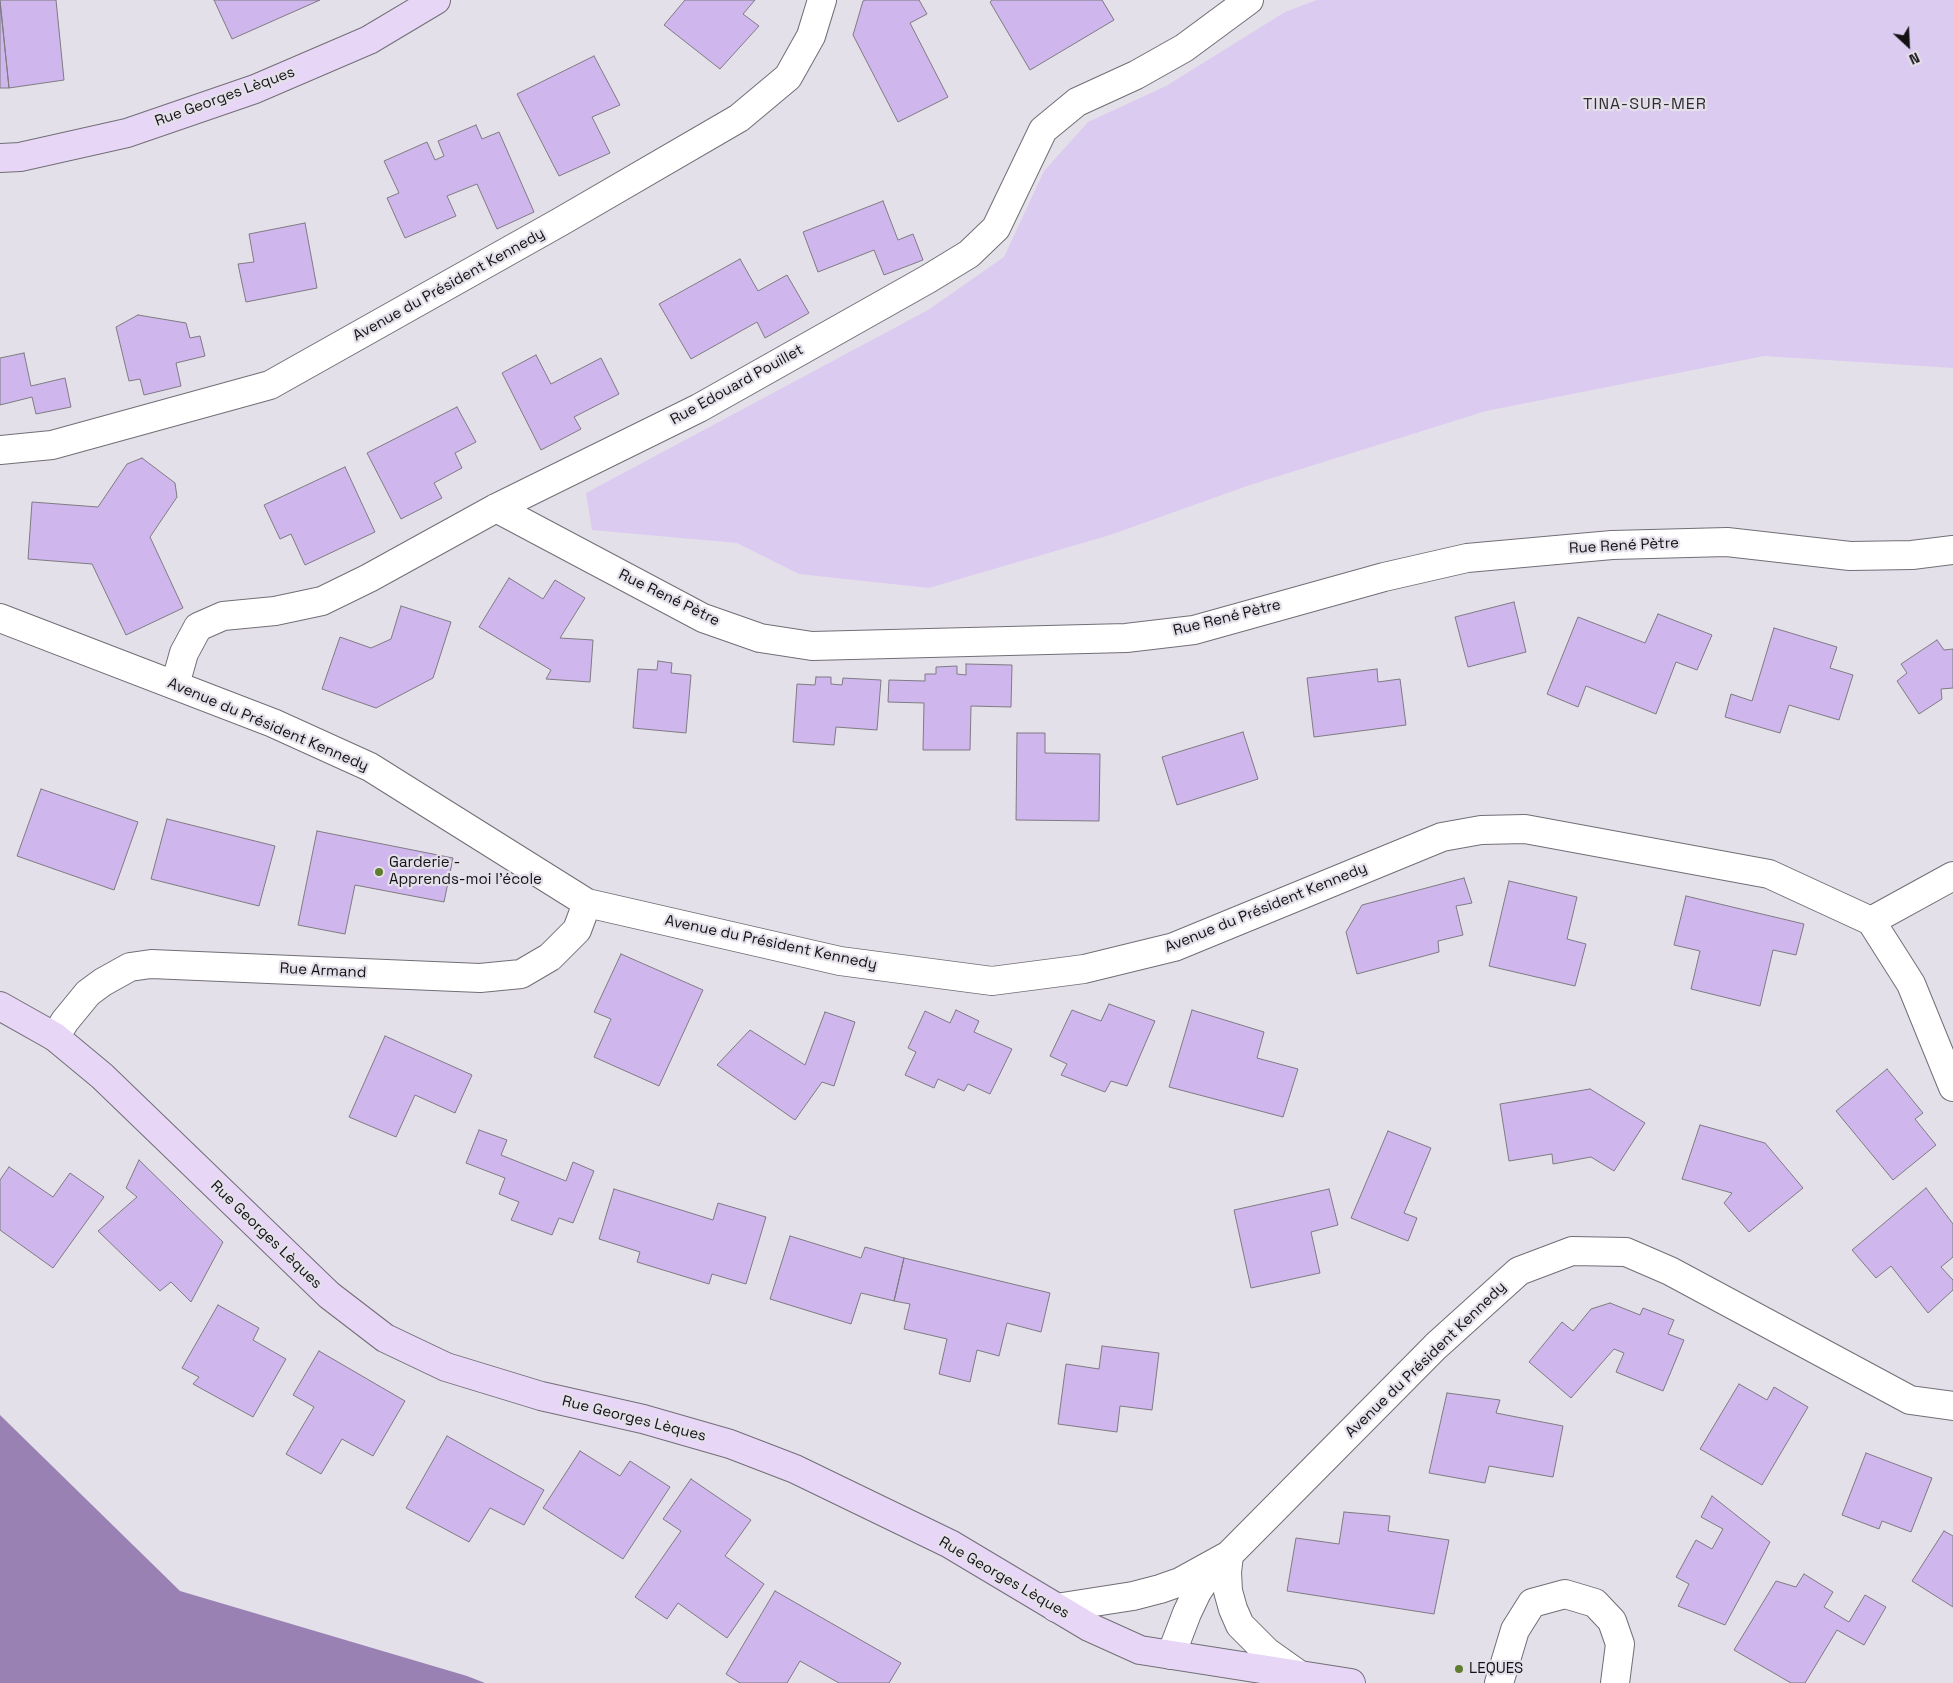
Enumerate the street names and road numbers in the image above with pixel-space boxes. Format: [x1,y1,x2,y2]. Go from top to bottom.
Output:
street label: Rue Georges Lèques [153,63,297,131]
street label: Avenue du Président Kennedy [350,225,548,345]
street label: Rue Edouard Pouillet [667,341,807,429]
street label: Rue René Pètre [1569,534,1679,558]
street label: Rue René Pètre [616,566,722,630]
street label: Rue René Pètre [1171,596,1283,640]
street label: Avenue du Président Kennedy [165,674,371,776]
street label: Avenue du Président Kennedy [1162,859,1370,957]
street label: Avenue du Président Kennedy [663,912,879,974]
street label: Rue Armand [279,960,367,982]
street label: Rue Georges Lèques [207,1177,325,1293]
street label: Avenue du Président Kennedy [1342,1278,1510,1442]
street label: Rue Georges Lèques [560,1392,708,1446]
street label: Rue Georges Lèques [936,1533,1072,1623]

